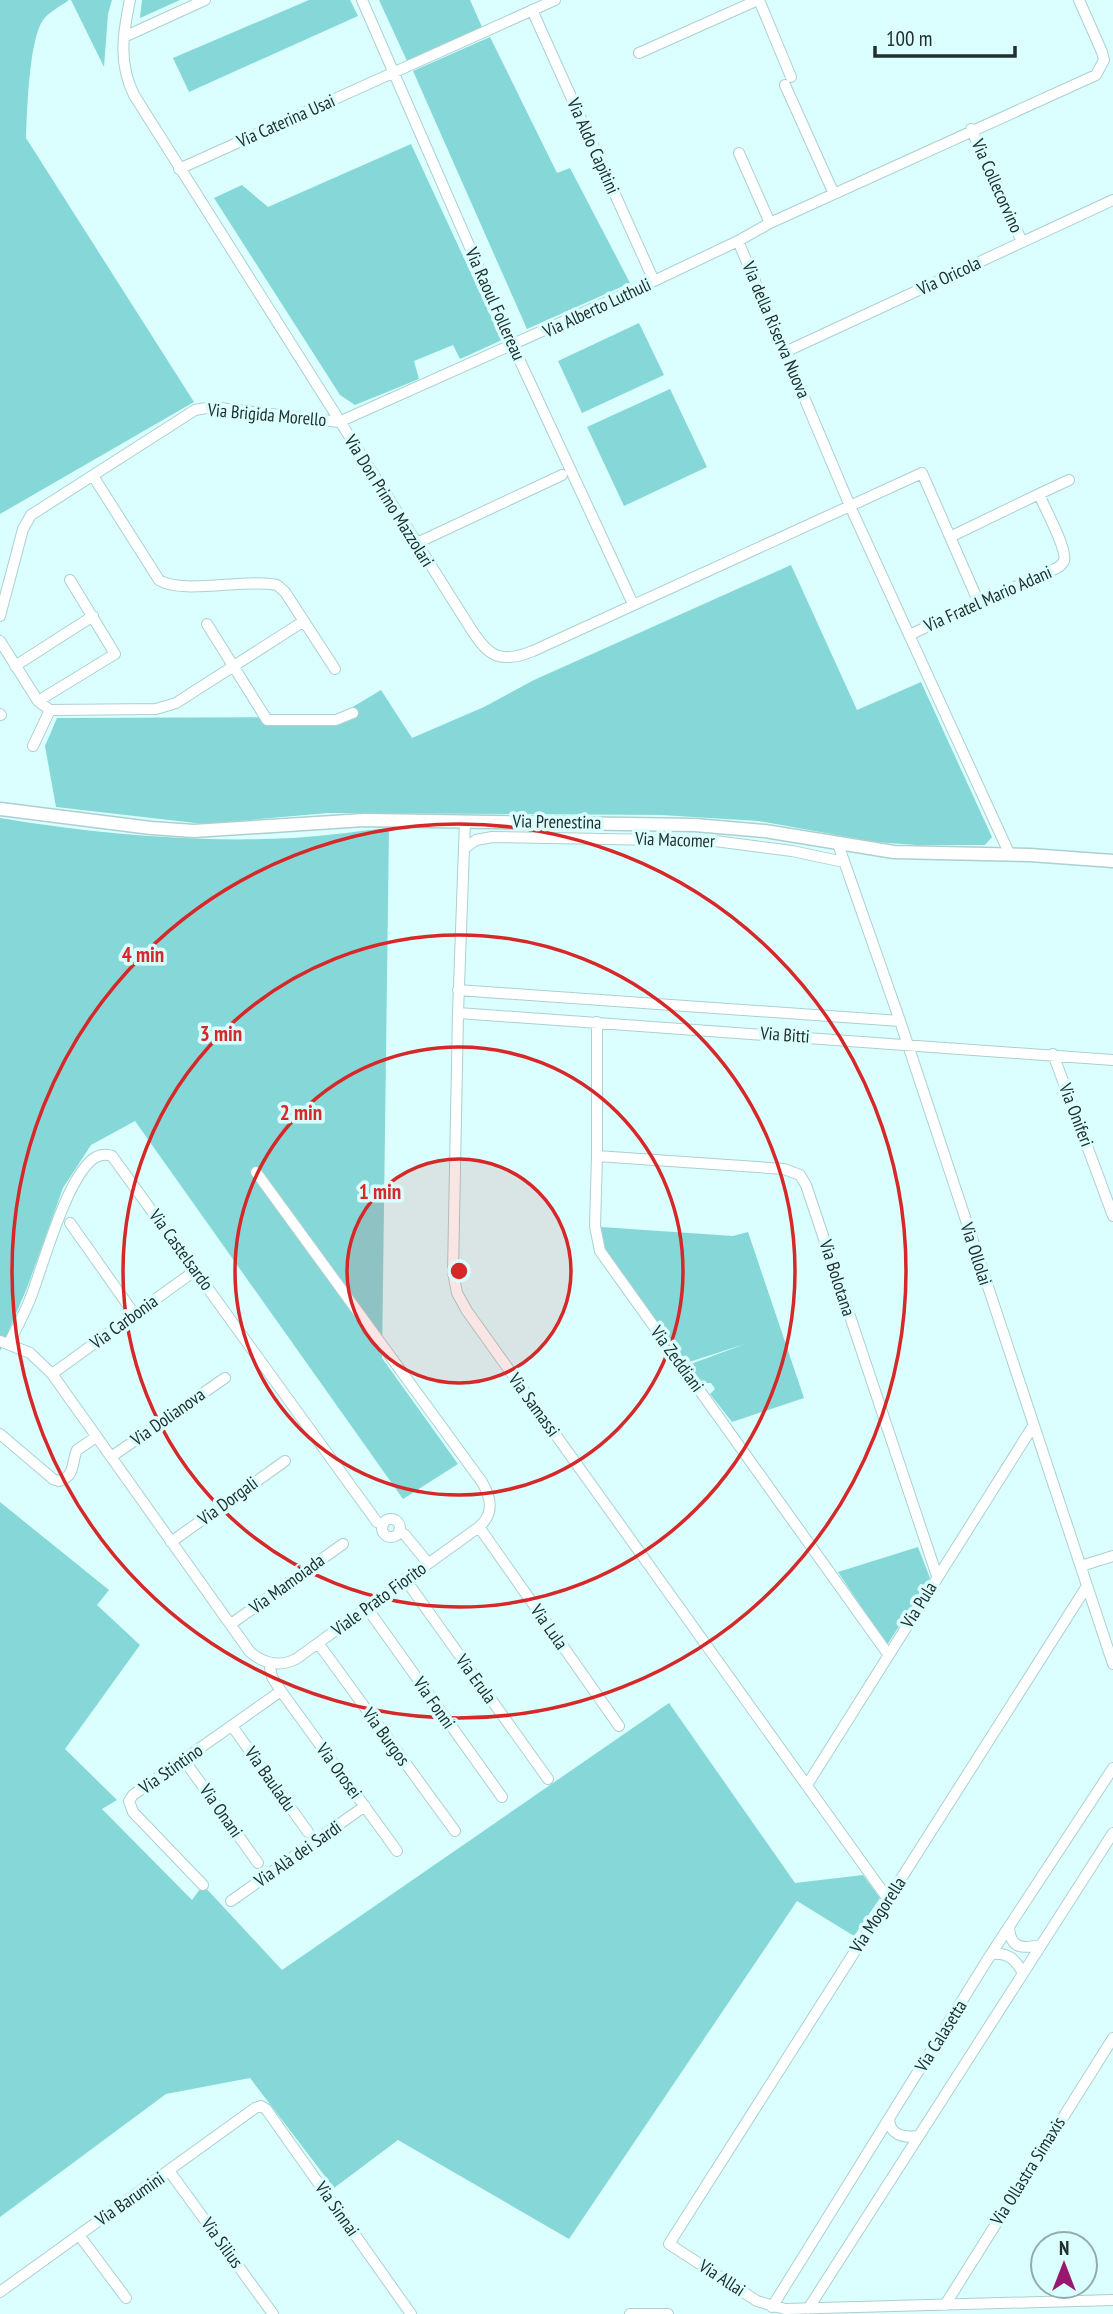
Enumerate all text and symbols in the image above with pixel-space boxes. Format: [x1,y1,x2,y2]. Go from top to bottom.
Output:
scale bar [875,14,1015,58]
text: 100 m [886,25,932,52]
street label: Via Caterina Usai [232,89,338,153]
street label: Via Aldo Capitini [562,93,625,197]
street label: Via Collecorvino [966,135,1028,236]
street label: Via Raoul Follereau [460,243,531,364]
street label: Via Oricola [913,251,984,301]
street label: Via della Riserva Nuova [737,257,816,402]
street label: Via Alberto Luthuli [538,273,654,343]
street label: Via Brigida Morello [206,398,327,431]
street label: Via Don Primo Mazzolari [339,430,439,571]
street label: Via Fratel Mario Adani [920,560,1055,637]
street label: Via Prenestina [511,809,602,834]
street label: Via Macomer [634,827,715,852]
text: 4 min [122,941,164,968]
text: 3 min [200,1020,242,1047]
street label: Via Bitti [759,1021,811,1048]
street label: Via Oniferi [1054,1079,1099,1150]
text: 2 min [280,1099,322,1126]
text: 1 min [359,1178,401,1205]
street label: Via Castelsardo [144,1204,219,1295]
street label: Via Ollolai [955,1219,997,1288]
street label: Via Bolotana [814,1236,861,1319]
centre of rings [447,1259,471,1283]
street label: Via Carbonia [85,1289,162,1354]
street label: Via Zeddiani [645,1320,709,1396]
street label: Via Samassi [503,1368,565,1441]
street label: Via Dolianova [125,1383,209,1451]
street label: Via Dorgali [192,1471,262,1531]
street label: Via Mamoiada [244,1549,329,1619]
street label: Viale Prato Fiorito [326,1556,431,1641]
street label: Via Pula [895,1577,942,1633]
street label: Via Lula [525,1599,573,1654]
street label: Via Erula [450,1649,502,1708]
street label: Via Fonni [408,1671,461,1733]
street label: Via Burgos [357,1702,415,1770]
street label: Via Stintino [134,1738,207,1799]
street label: Via Orosei [311,1738,367,1803]
street label: Via Bauladu [239,1741,301,1816]
street label: Via Onani [194,1779,248,1842]
street label: Via Alà dei Sardi [249,1815,346,1893]
street label: Via Mogorella [844,1872,911,1958]
street label: Via Calasetta [909,1996,972,2077]
street label: Via Ollastra Simaxis [985,2112,1070,2230]
street label: Via Barumini [90,2166,169,2231]
street label: Via Sinnai [310,2176,365,2241]
street label: Via Silius [196,2212,248,2272]
north arrow [1029,2230,1099,2300]
text: N [1059,2236,1069,2260]
street label: Via Allai [694,2254,750,2301]

